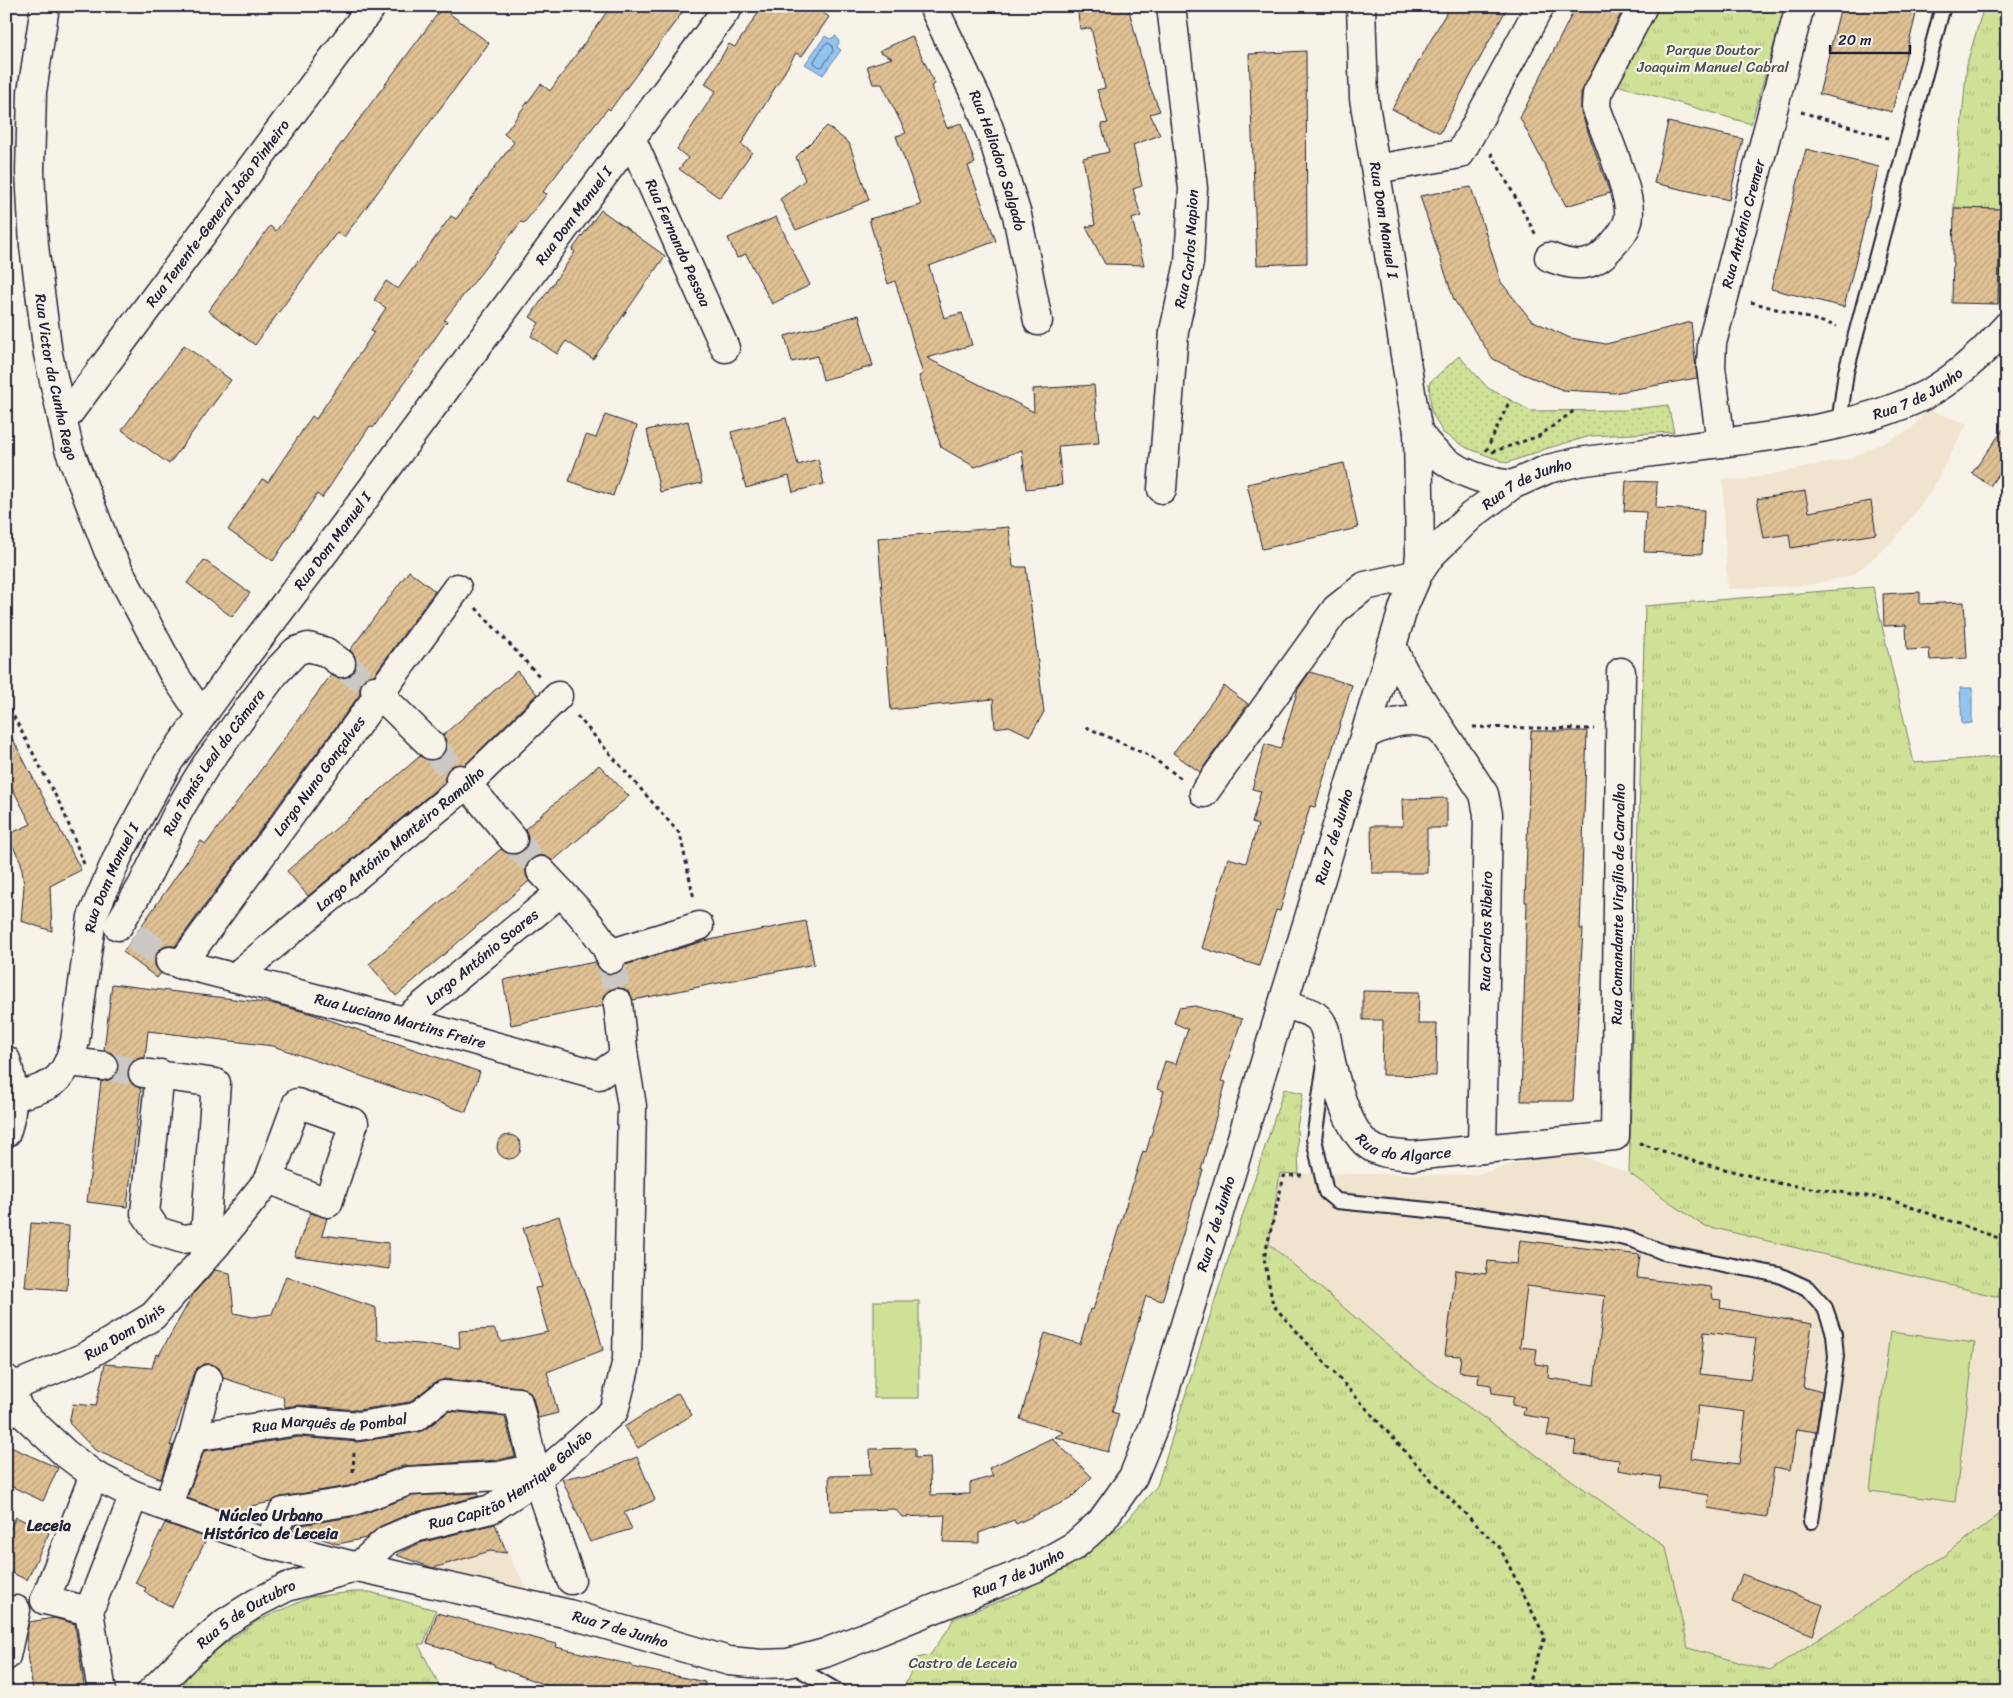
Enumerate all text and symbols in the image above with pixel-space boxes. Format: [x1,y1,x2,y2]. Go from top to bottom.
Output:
scale bar [1830,22,1910,54]
text: 20 m [1838,27,1872,53]
park label: Parque Doutor Joaquim Manuel Cabral [1636,37,1790,80]
street label: Rua Heliodoro Salgado [962,86,1033,234]
street label: Rua Tenente-General João Pinheiro [139,113,297,313]
street label: Rua António Cremer [1714,155,1773,291]
street label: Rua Dom Manuel I [528,160,620,271]
street label: Rua Dom Manuel I [1362,160,1406,281]
street label: Rua Fernando Pessoa [638,175,718,312]
street label: Rua Carlos Napion [1166,189,1206,310]
street label: Rua Victor da Cunha Rego [27,292,85,465]
street label: Rua 7 de Junho [1869,361,1969,428]
street label: Rua 7 de Junho [1476,451,1575,517]
street label: Rua Dom Manuel I [287,485,379,596]
street label: Rua Tomás Leal da Câmara [155,683,272,840]
street label: Largo Nuno Gonçalves [266,710,372,842]
street label: Largo António Monteiro Ramalho [309,760,491,918]
street label: Rua Comandante Virgílio de Carvalho [1603,783,1633,1025]
street label: Rua 7 de Junho [1307,785,1361,888]
street label: Rua Dom Manuel I [77,817,147,934]
street label: Rua Carlos Ribeiro [1472,870,1500,991]
street label: Largo António Soares [419,902,545,1012]
street label: Rua Luciano Martins Freire [312,986,489,1056]
street label: Rua do Algarce [1349,1127,1453,1169]
street label: Rua 7 de Junho [1189,1172,1243,1275]
street label: Rua Dom Dinis [79,1297,172,1368]
street label: Rua Marquês de Pombal [251,1405,410,1441]
street label: Rua Capitão Henrique Galvão [426,1422,599,1537]
district label: Núcleo Urbano Histórico de Leceia [203,1501,339,1548]
district label: Leceia [27,1511,71,1540]
street label: Rua 7 de Junho [968,1541,1070,1605]
street label: Rua 5 de Outubro [190,1572,299,1655]
street label: Rua 7 de Junho [569,1603,672,1656]
park label: Castro de Leceia [909,1650,1018,1676]

